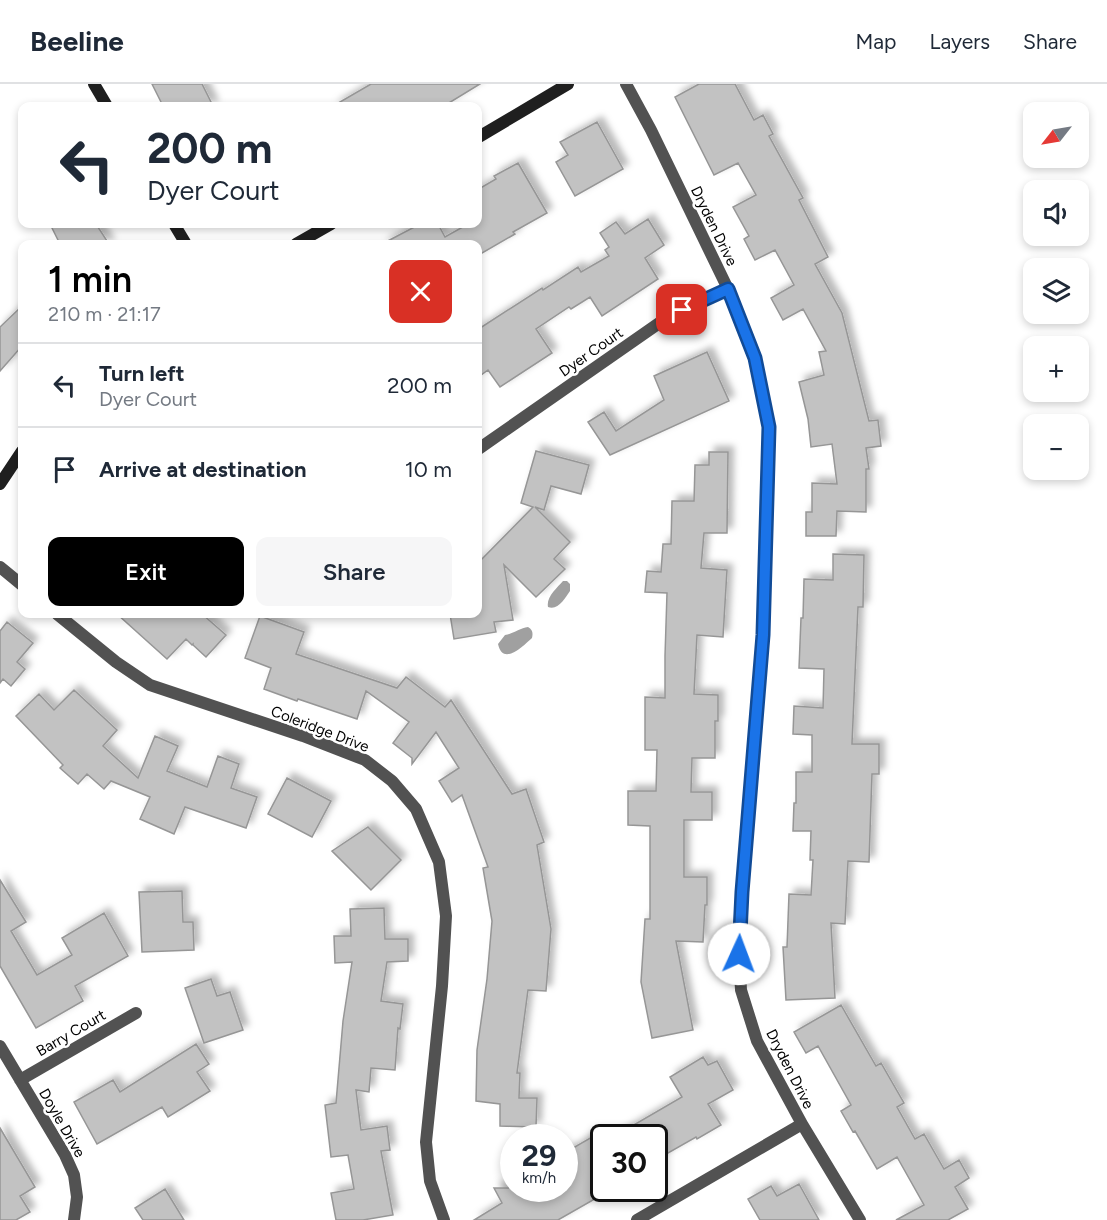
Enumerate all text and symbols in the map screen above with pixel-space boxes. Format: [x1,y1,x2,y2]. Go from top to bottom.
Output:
text: Beeline [30,24,124,58]
text: Map [856,29,896,54]
text: Layers [929,29,990,54]
text: Share [1023,29,1077,54]
north arrow [1023,102,1089,168]
map controls [1023,102,1089,480]
text: 200 m [147,123,272,174]
icon: left [48,126,126,204]
text: Dyer Court [147,174,280,207]
button: sound [1023,180,1089,246]
street label: Dryden Drive [687,183,741,269]
text: 1 min [48,258,132,301]
button: layers [1023,258,1089,324]
button: close [389,260,452,323]
pin [656,284,707,335]
icon: arrive [665,293,698,326]
text: 210 m · 21:17 [48,302,161,326]
street label: Dyer Court [556,323,627,380]
button: + [1023,336,1089,402]
text: Turn left [99,360,185,387]
icon: left [48,369,81,402]
text: 200 m [387,372,452,399]
text: Dyer Court [99,387,197,411]
button: − [1023,414,1089,480]
icon: arrive [48,453,81,486]
text: Arrive at destination [99,456,307,483]
text: 10 m [405,456,452,483]
button: Exit [48,537,244,606]
button: Share [256,537,452,606]
street label: Coleridge Drive [268,702,372,756]
position arrow [707,922,771,986]
street label: Barry Court [33,1006,109,1060]
street label: Dryden Drive [762,1026,818,1112]
street label: Doyle Drive [35,1085,89,1161]
speed limit sign: 30 [590,1124,668,1202]
text: 29 [522,1137,556,1174]
text: km/h [522,1169,556,1187]

